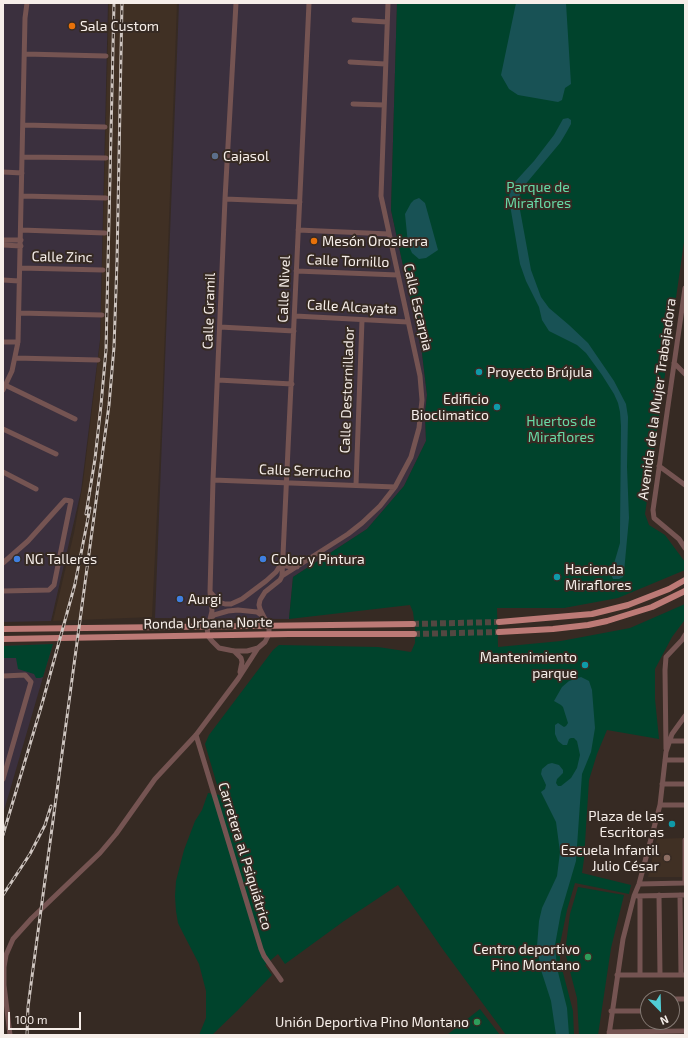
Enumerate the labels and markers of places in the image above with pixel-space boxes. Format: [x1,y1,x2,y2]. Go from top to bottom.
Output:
place label: Sala Custom [80,18,159,34]
marker: Sala Custom [67,21,77,31]
place label: Cajasol [223,148,269,164]
marker: Cajasol [210,151,220,161]
place label: Mesón Orosierra [322,233,428,249]
marker: Mesón Orosierra [309,236,319,246]
place label: Proyecto Brújula [487,364,592,380]
marker: Proyecto Brújula [474,367,484,377]
place label: Edificio Bioclimatico [411,391,489,424]
marker: Edificio Bioclimatico [492,402,502,412]
place label: NG Talleres [25,551,97,567]
place label: Color y Pintura [271,551,365,567]
marker: NG Talleres [12,554,22,564]
marker: Color y Pintura [258,554,268,564]
place label: Hacienda Miraflores [565,561,631,594]
marker: Hacienda Miraflores [552,572,562,582]
place label: Aurgi [188,591,222,607]
marker: Aurgi [175,594,185,604]
place label: Mantenimiento parque [480,649,577,682]
marker: Mantenimiento parque [580,660,590,670]
place label: Plaza de las Escritoras [588,808,664,840]
marker: Plaza de las Escritoras [667,819,677,829]
place label: Escuela Infantil Julio César [561,842,659,874]
marker: Escuela Infantil Julio César [662,853,672,863]
place label: Centro deportivo Pino Montano [473,941,580,974]
marker: Centro deportivo Pino Montano [583,952,593,962]
place label: Unión Deportiva Pino Montano [275,1014,469,1030]
marker: Unión Deportiva Pino Montano [472,1017,482,1027]

